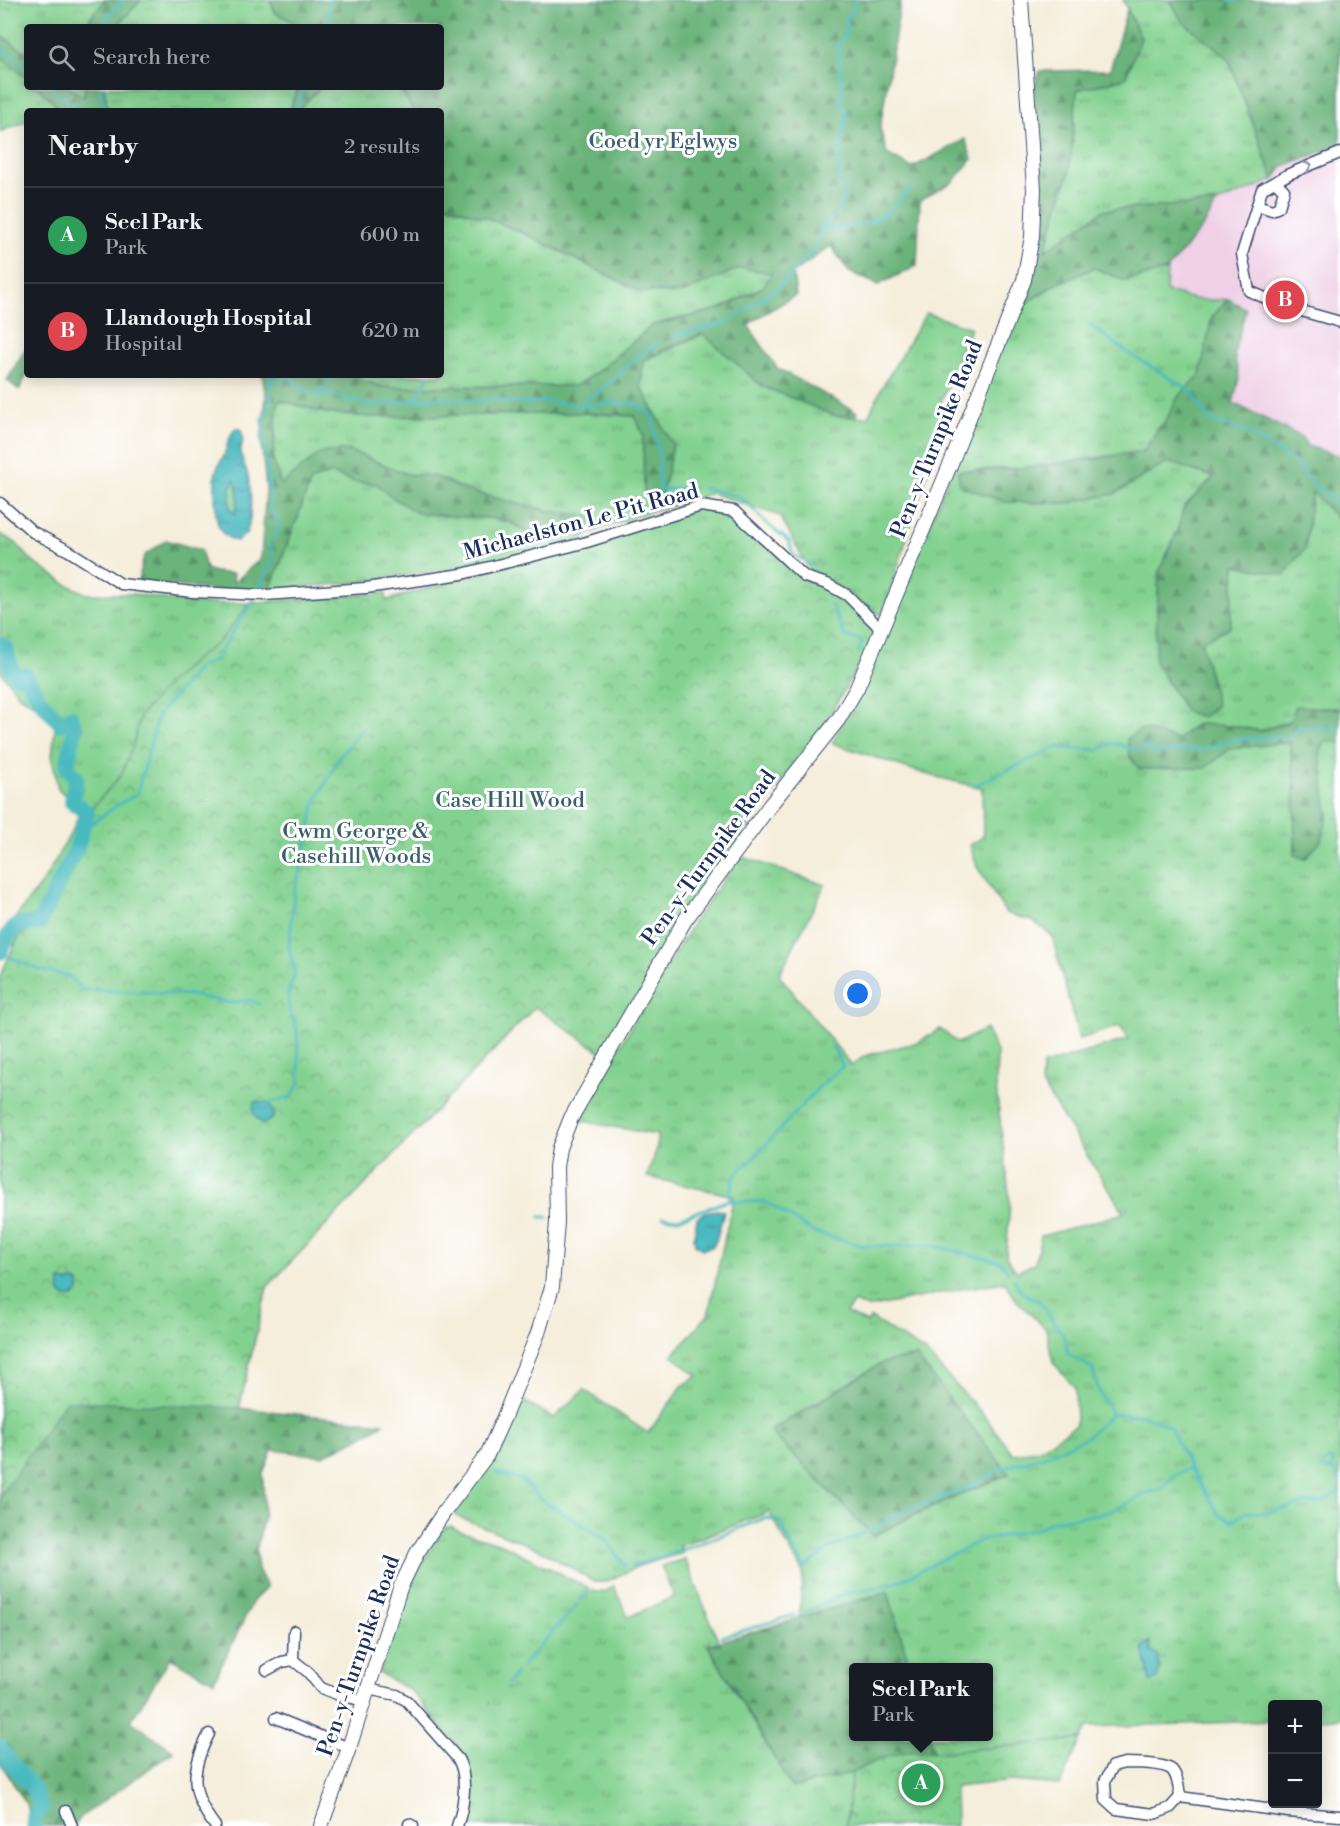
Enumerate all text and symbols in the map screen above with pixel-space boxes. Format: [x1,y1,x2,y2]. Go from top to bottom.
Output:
search box [24,24,444,90]
icon: search [45,41,78,74]
text: Search here [93,44,210,71]
park label: Coed yr Eglwys [589,128,737,155]
text: Nearby [48,131,138,163]
text: 2 results [344,135,420,160]
one-way arrow [1301,161,1312,173]
text: Seel Park [105,209,203,236]
text: A [60,223,75,248]
text: 600 m [360,223,420,248]
text: Park [105,236,147,261]
pin: B [1266,278,1304,322]
text: Llandough Hospital [105,305,312,332]
text: B [60,319,75,344]
text: 620 m [362,319,420,344]
text: Hospital [105,332,182,357]
street label: Pen-y-Turnpike Road [885,336,989,542]
street label: Michaelston Le Pit Road [460,477,702,566]
street label: Pen-y-Turnpike Road [636,764,782,951]
park label: Case Hill Wood [435,787,585,814]
park label: Cwm George & Casehill Woods [281,818,431,870]
your location [843,979,872,1008]
street label: Pen-y-Turnpike Road [312,1551,406,1760]
popup [849,1663,993,1741]
text: Seel Park [872,1676,970,1703]
map controls [1268,1700,1322,1808]
button: + [1268,1700,1322,1754]
text: Park [872,1703,914,1728]
button: − [1268,1754,1322,1808]
pin: A [902,1760,940,1806]

